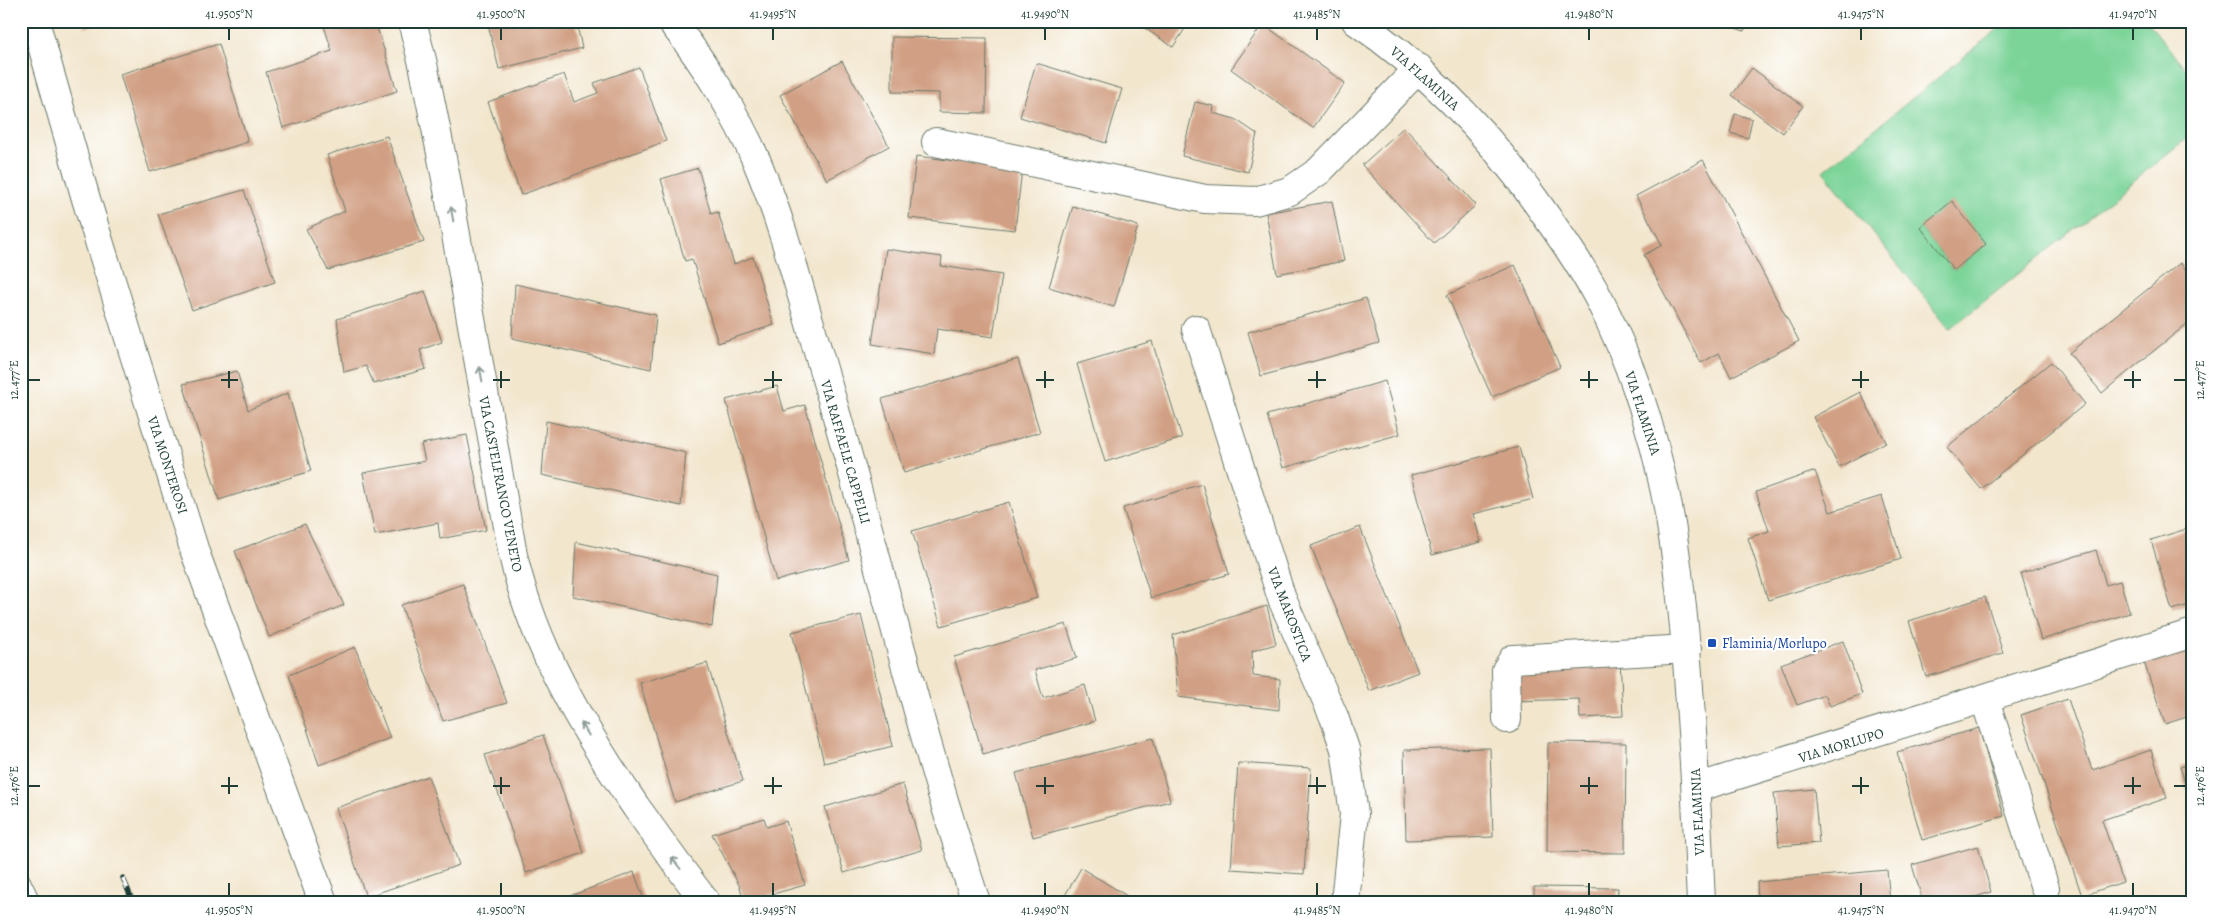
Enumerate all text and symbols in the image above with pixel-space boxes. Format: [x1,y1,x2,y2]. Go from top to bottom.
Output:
text: 41.9505°N [205,6,253,22]
text: 41.9500°N [477,6,526,22]
text: 41.9495°N [750,6,797,22]
text: 41.9490°N [1021,6,1069,22]
text: 41.9485°N [1293,6,1341,22]
text: 41.9480°N [1565,6,1614,22]
text: 41.9475°N [1838,6,1885,22]
text: 41.9470°N [2109,6,2157,22]
street label: VIA FLAMINIA [1385,41,1464,115]
one-way arrow [447,207,457,223]
text: 12.477°E [6,360,22,400]
text: 12.477°E [2192,360,2208,400]
one-way arrow [475,367,485,383]
street label: VIA FLAMINIA [1620,368,1665,458]
street label: VIA RAFFAELE CAPPELLI [816,377,875,526]
street label: VIA CASTELFRANCO VENETO [474,394,527,574]
street label: VIA MONTEROSI [142,413,192,517]
street label: VIA MAROSTICA [1262,563,1317,665]
place label: Flaminia/Morlupo [1722,634,1827,653]
marker: Flaminia/Morlupo [1706,637,1718,649]
one-way arrow [580,722,590,736]
street label: VIA MORLUPO [1795,723,1886,768]
text: 12.476°E [6,766,22,806]
text: 12.476°E [2192,766,2208,806]
street label: VIA FLAMINIA [1686,767,1709,857]
one-way arrow [671,856,681,870]
text: 41.9505°N [205,902,253,918]
text: 41.9500°N [477,902,526,918]
text: 41.9495°N [750,902,797,918]
text: 41.9490°N [1021,902,1069,918]
text: 41.9485°N [1293,902,1341,918]
text: 41.9480°N [1565,902,1614,918]
text: 41.9475°N [1838,902,1885,918]
text: 41.9470°N [2109,902,2157,918]

